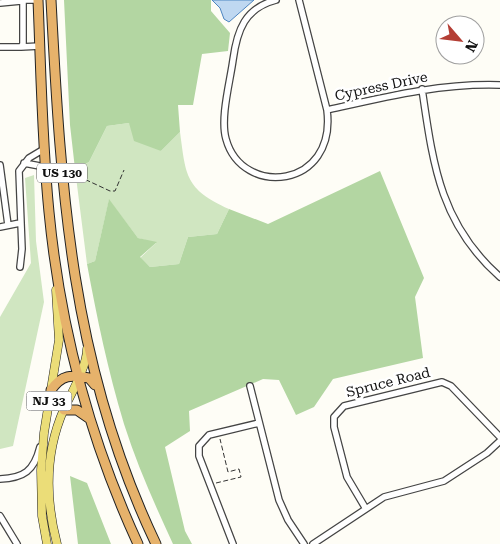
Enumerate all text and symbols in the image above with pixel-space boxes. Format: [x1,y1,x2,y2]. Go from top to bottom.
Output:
north arrow [435,15,485,65]
text: N [462,38,481,55]
street label: Cypress Drive [333,68,429,104]
road number: US 130 [37,164,87,182]
street label: Spruce Road [344,364,432,400]
road number: NJ 33 [27,392,72,411]

